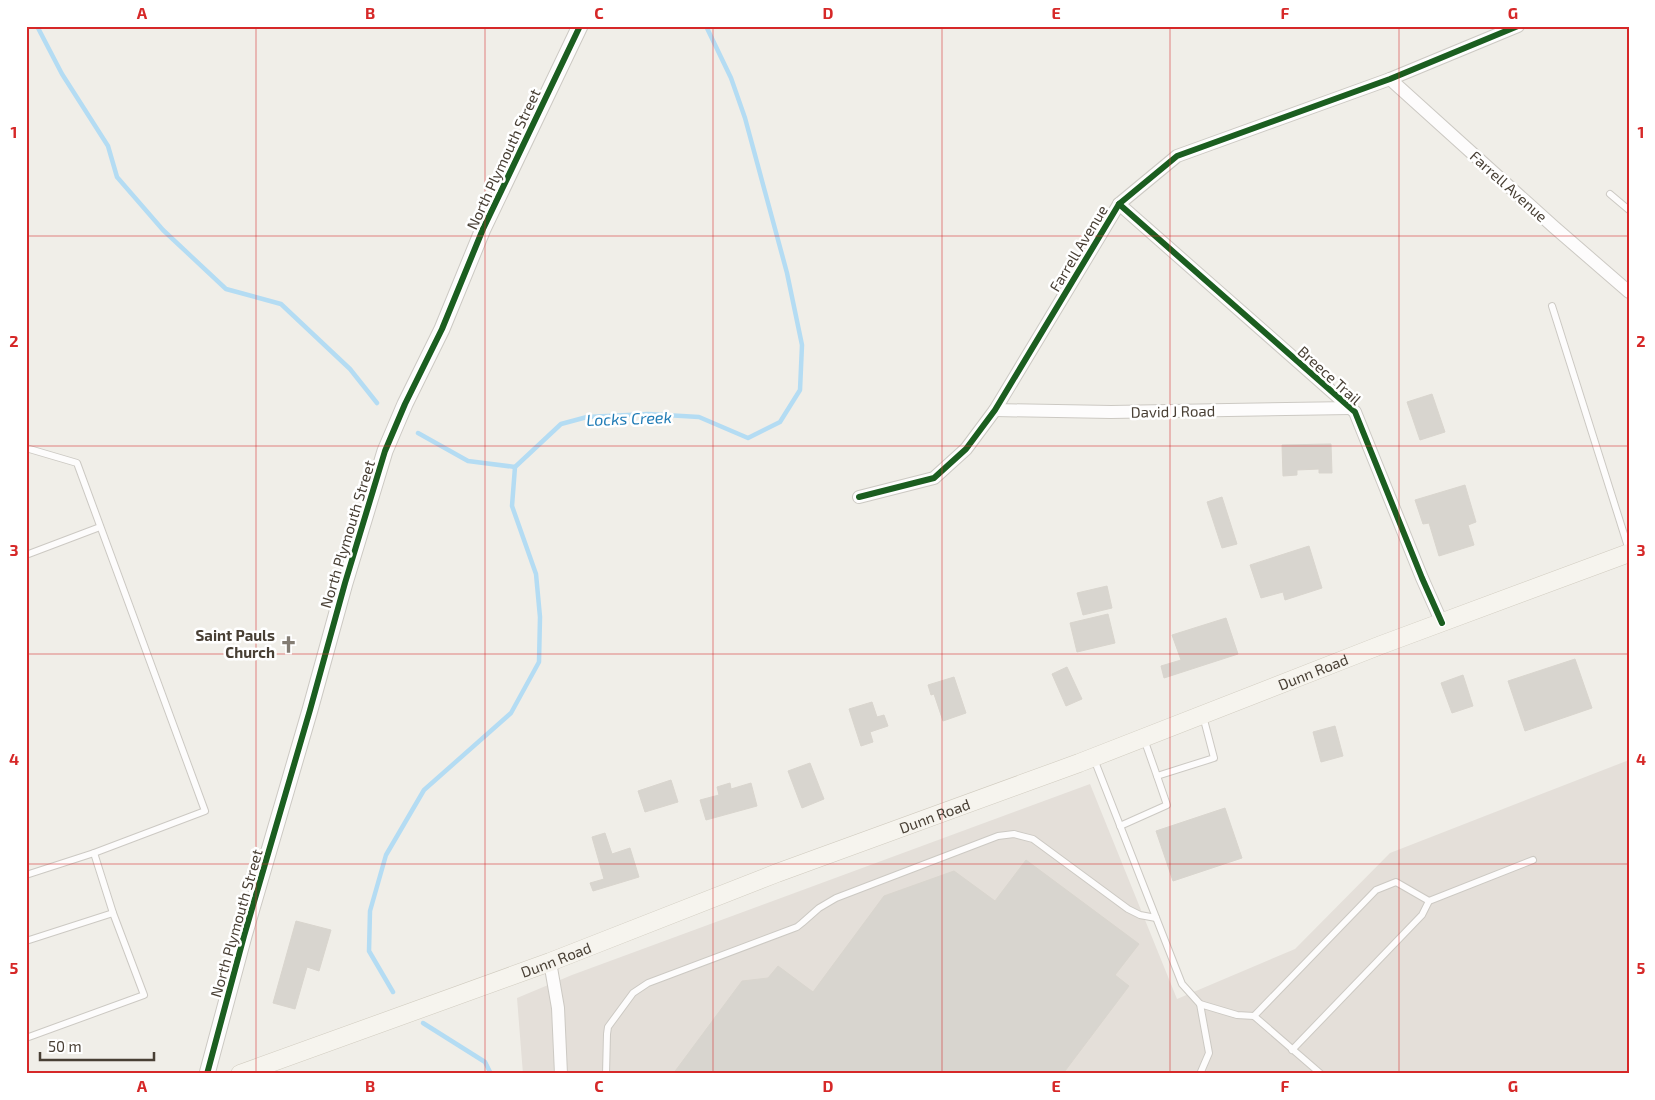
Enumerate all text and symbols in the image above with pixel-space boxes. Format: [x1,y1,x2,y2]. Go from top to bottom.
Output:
text: A [137,3,148,22]
text: B [365,3,375,22]
text: C [594,3,604,22]
text: D [823,3,834,22]
text: E [1051,3,1061,22]
text: F [1281,3,1290,22]
text: G [1508,3,1518,22]
street label: North Plymouth Street [462,85,544,232]
text: 1 [11,122,17,141]
text: 1 [1638,122,1644,141]
street label: Farrell Avenue [1467,147,1551,225]
street label: Farrell Avenue [1045,202,1111,294]
text: 2 [9,331,19,350]
text: 2 [1636,331,1646,350]
street label: Breece Trail [1295,342,1366,409]
street label: David J Road [1131,401,1215,421]
water label: Locks Creek [586,407,672,429]
street label: North Plymouth Street [316,458,378,610]
text: 3 [9,540,19,559]
text: 3 [1636,540,1646,559]
place label: Saint Pauls Church [196,626,275,661]
church icon: Saint Pauls Church [279,634,299,654]
street label: Dunn Road [1275,650,1351,693]
text: 4 [9,749,19,768]
text: 4 [1636,749,1646,768]
street label: Dunn Road [897,795,972,837]
street label: North Plymouth Street [206,846,266,999]
street label: Dunn Road [518,938,594,981]
text: 5 [10,958,19,977]
text: 5 [1637,958,1646,977]
scale bar [40,1030,154,1062]
text: 50 m [48,1037,82,1055]
text: A [137,1076,148,1095]
text: B [365,1076,375,1095]
text: C [594,1076,604,1095]
text: D [823,1076,834,1095]
text: E [1051,1076,1061,1095]
text: F [1281,1076,1290,1095]
text: G [1508,1076,1518,1095]

